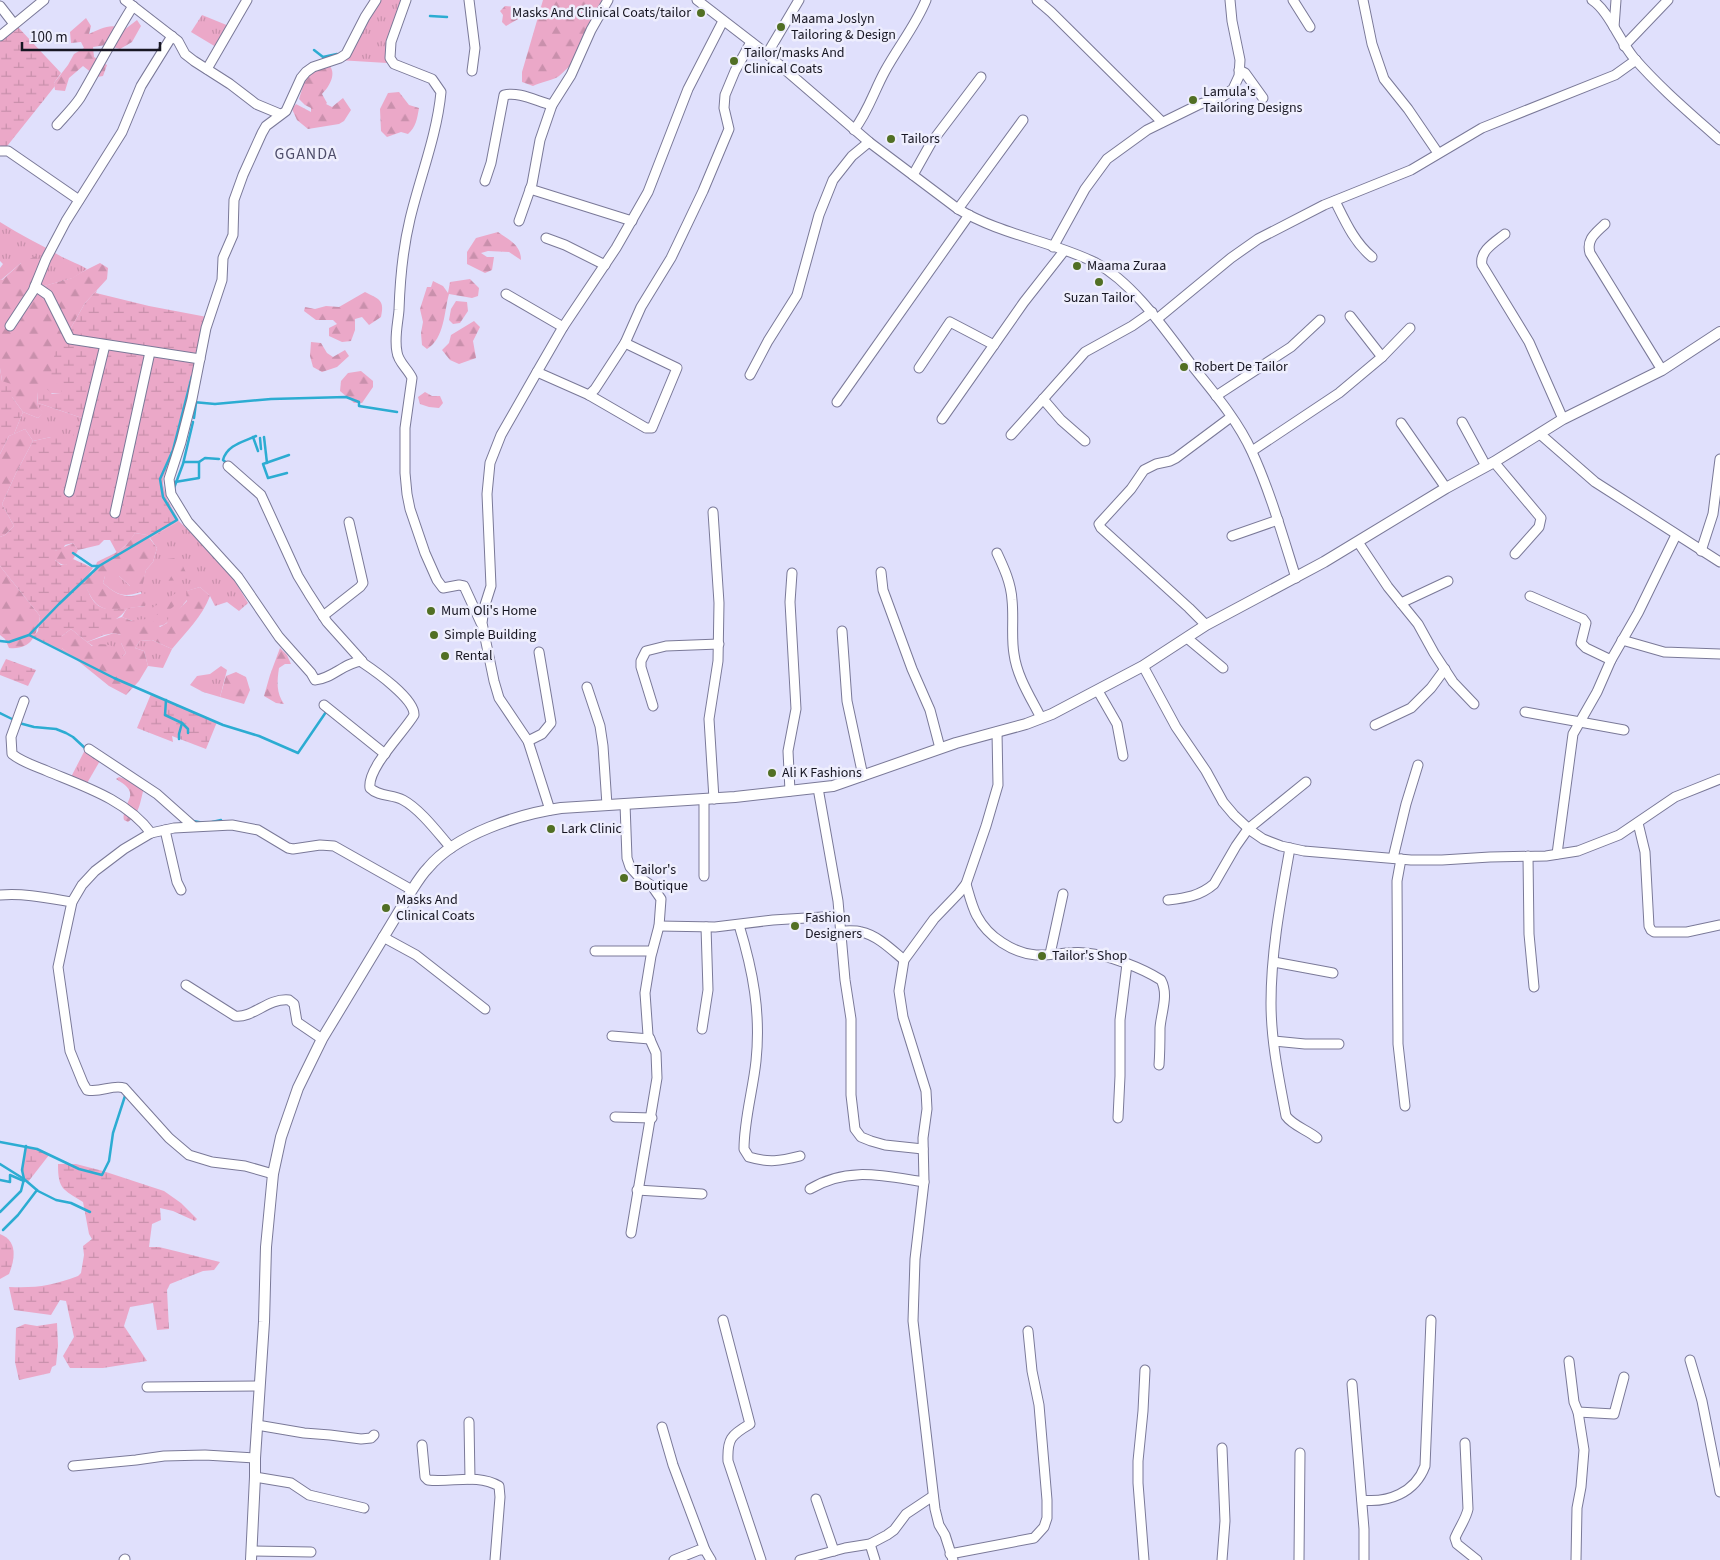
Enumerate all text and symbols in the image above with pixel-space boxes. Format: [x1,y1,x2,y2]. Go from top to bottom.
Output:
place label: Masks And Clinical Coats/tailor [512,3,691,23]
marker: Masks And Clinical Coats/tailor [695,7,707,19]
place label: Maama Joslyn Tailoring & Design [791,9,896,45]
scale bar [22,20,160,52]
marker: Maama Joslyn Tailoring & Design [775,21,787,33]
text: 100 m [30,27,68,48]
place label: Tailor/masks And Clinical Coats [744,43,845,79]
marker: Tailor/masks And Clinical Coats [728,55,740,67]
place label: Lamula's Tailoring Designs [1203,82,1303,118]
marker: Lamula's Tailoring Designs [1187,94,1199,106]
place label: Tailors [901,129,940,149]
marker: Tailors [885,133,897,145]
district label: GGANDA [274,143,338,165]
place label: Maama Zuraa [1087,256,1166,276]
marker: Maama Zuraa [1071,260,1083,272]
marker: Suzan Tailor [1093,276,1105,288]
place label: Suzan Tailor [1063,288,1135,308]
place label: Robert De Tailor [1194,357,1288,377]
marker: Robert De Tailor [1178,361,1190,373]
place label: Mum Oli's Home [441,601,537,621]
marker: Mum Oli's Home [425,605,437,617]
place label: Simple Building [444,625,536,645]
marker: Simple Building [428,629,440,641]
place label: Rental [455,646,493,666]
marker: Rental [439,650,451,662]
place label: Ali K Fashions [782,763,862,783]
marker: Ali K Fashions [766,767,778,779]
place label: Lark Clinic [561,819,623,839]
marker: Lark Clinic [545,823,557,835]
place label: Tailor's Boutique [634,860,688,896]
marker: Tailor's Boutique [618,872,630,884]
place label: Masks And Clinical Coats [396,890,475,926]
marker: Masks And Clinical Coats [380,902,392,914]
place label: Fashion Designers [805,908,862,944]
marker: Fashion Designers [789,920,801,932]
place label: Tailor's Shop [1052,946,1128,966]
marker: Tailor's Shop [1036,950,1048,962]

